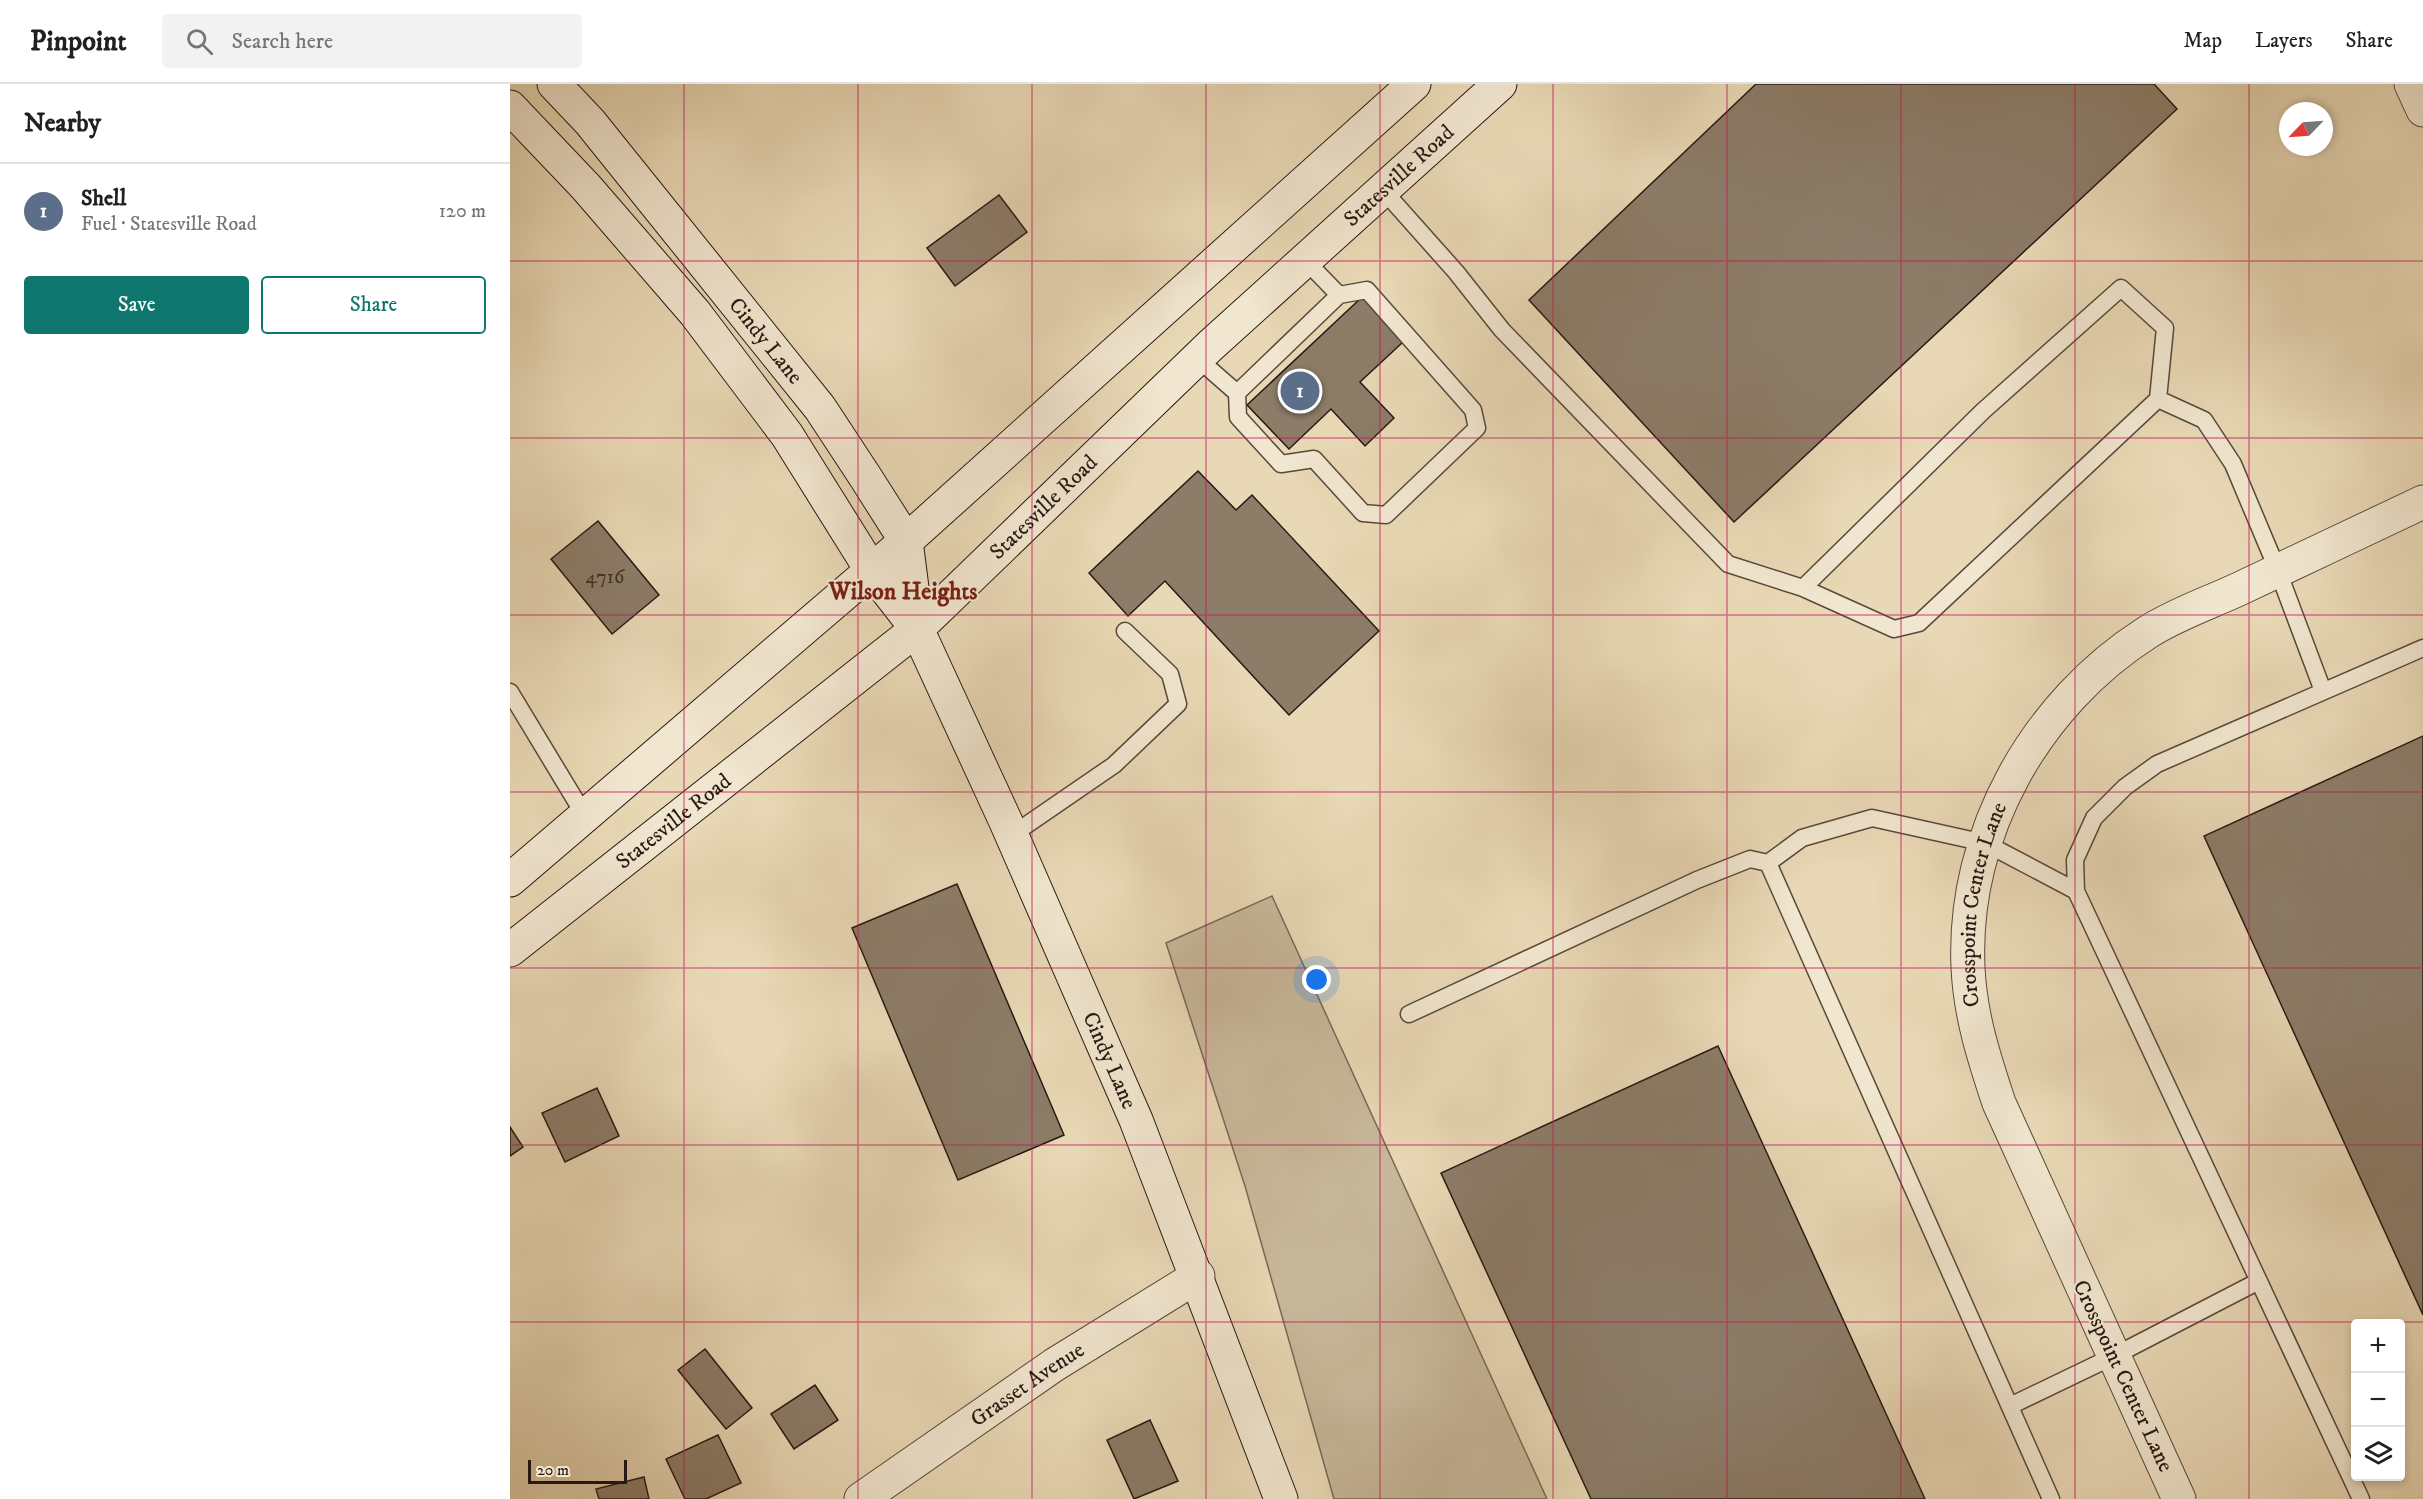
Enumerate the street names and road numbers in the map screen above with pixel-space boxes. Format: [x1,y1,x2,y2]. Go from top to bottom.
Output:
street label: Statesville Road [1338,119,1459,232]
street label: Cindy Lane [723,292,809,389]
street label: Statesville Road [984,449,1103,565]
street label: Statesville Road [610,767,736,875]
street label: Crosspoint Center Lane [1954,798,2013,1009]
street label: Cindy Lane [1077,1007,1143,1113]
street label: Crosspoint Center Lane [2067,1276,2179,1476]
street label: Grasset Avenue [965,1336,1089,1433]

